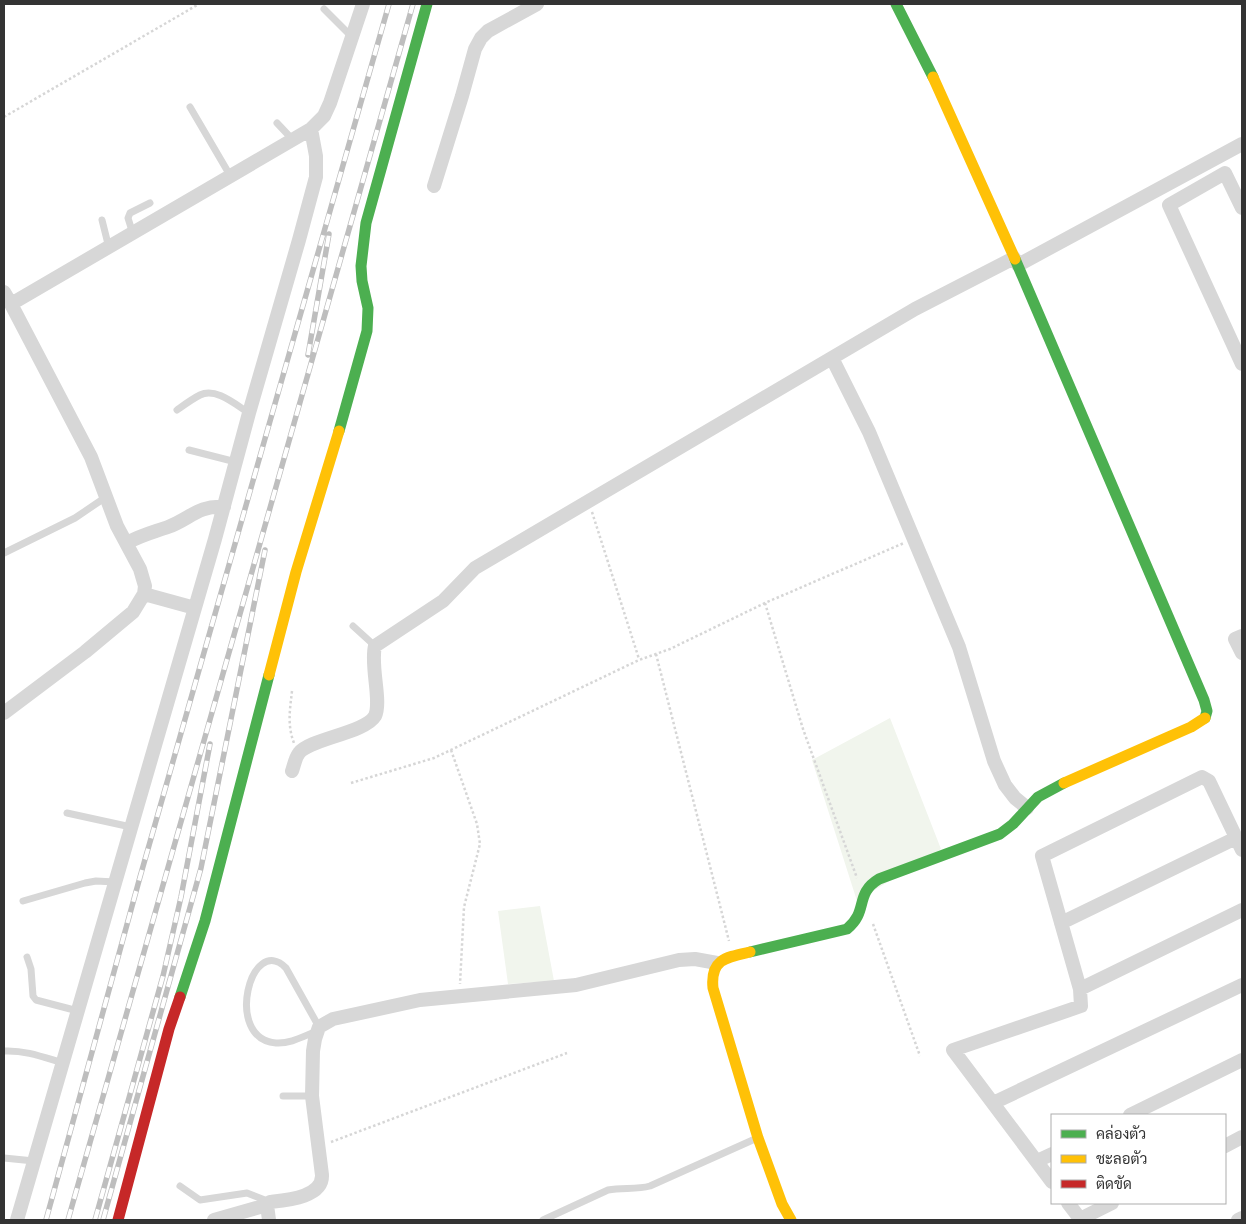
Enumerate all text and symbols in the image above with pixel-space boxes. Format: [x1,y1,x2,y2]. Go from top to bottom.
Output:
legend [1051,1114,1226,1204]
text: คล่องตัว [1096,1124,1146,1143]
text: ชะลอตัว [1096,1150,1147,1168]
text: ติดขัด [1096,1175,1132,1193]

